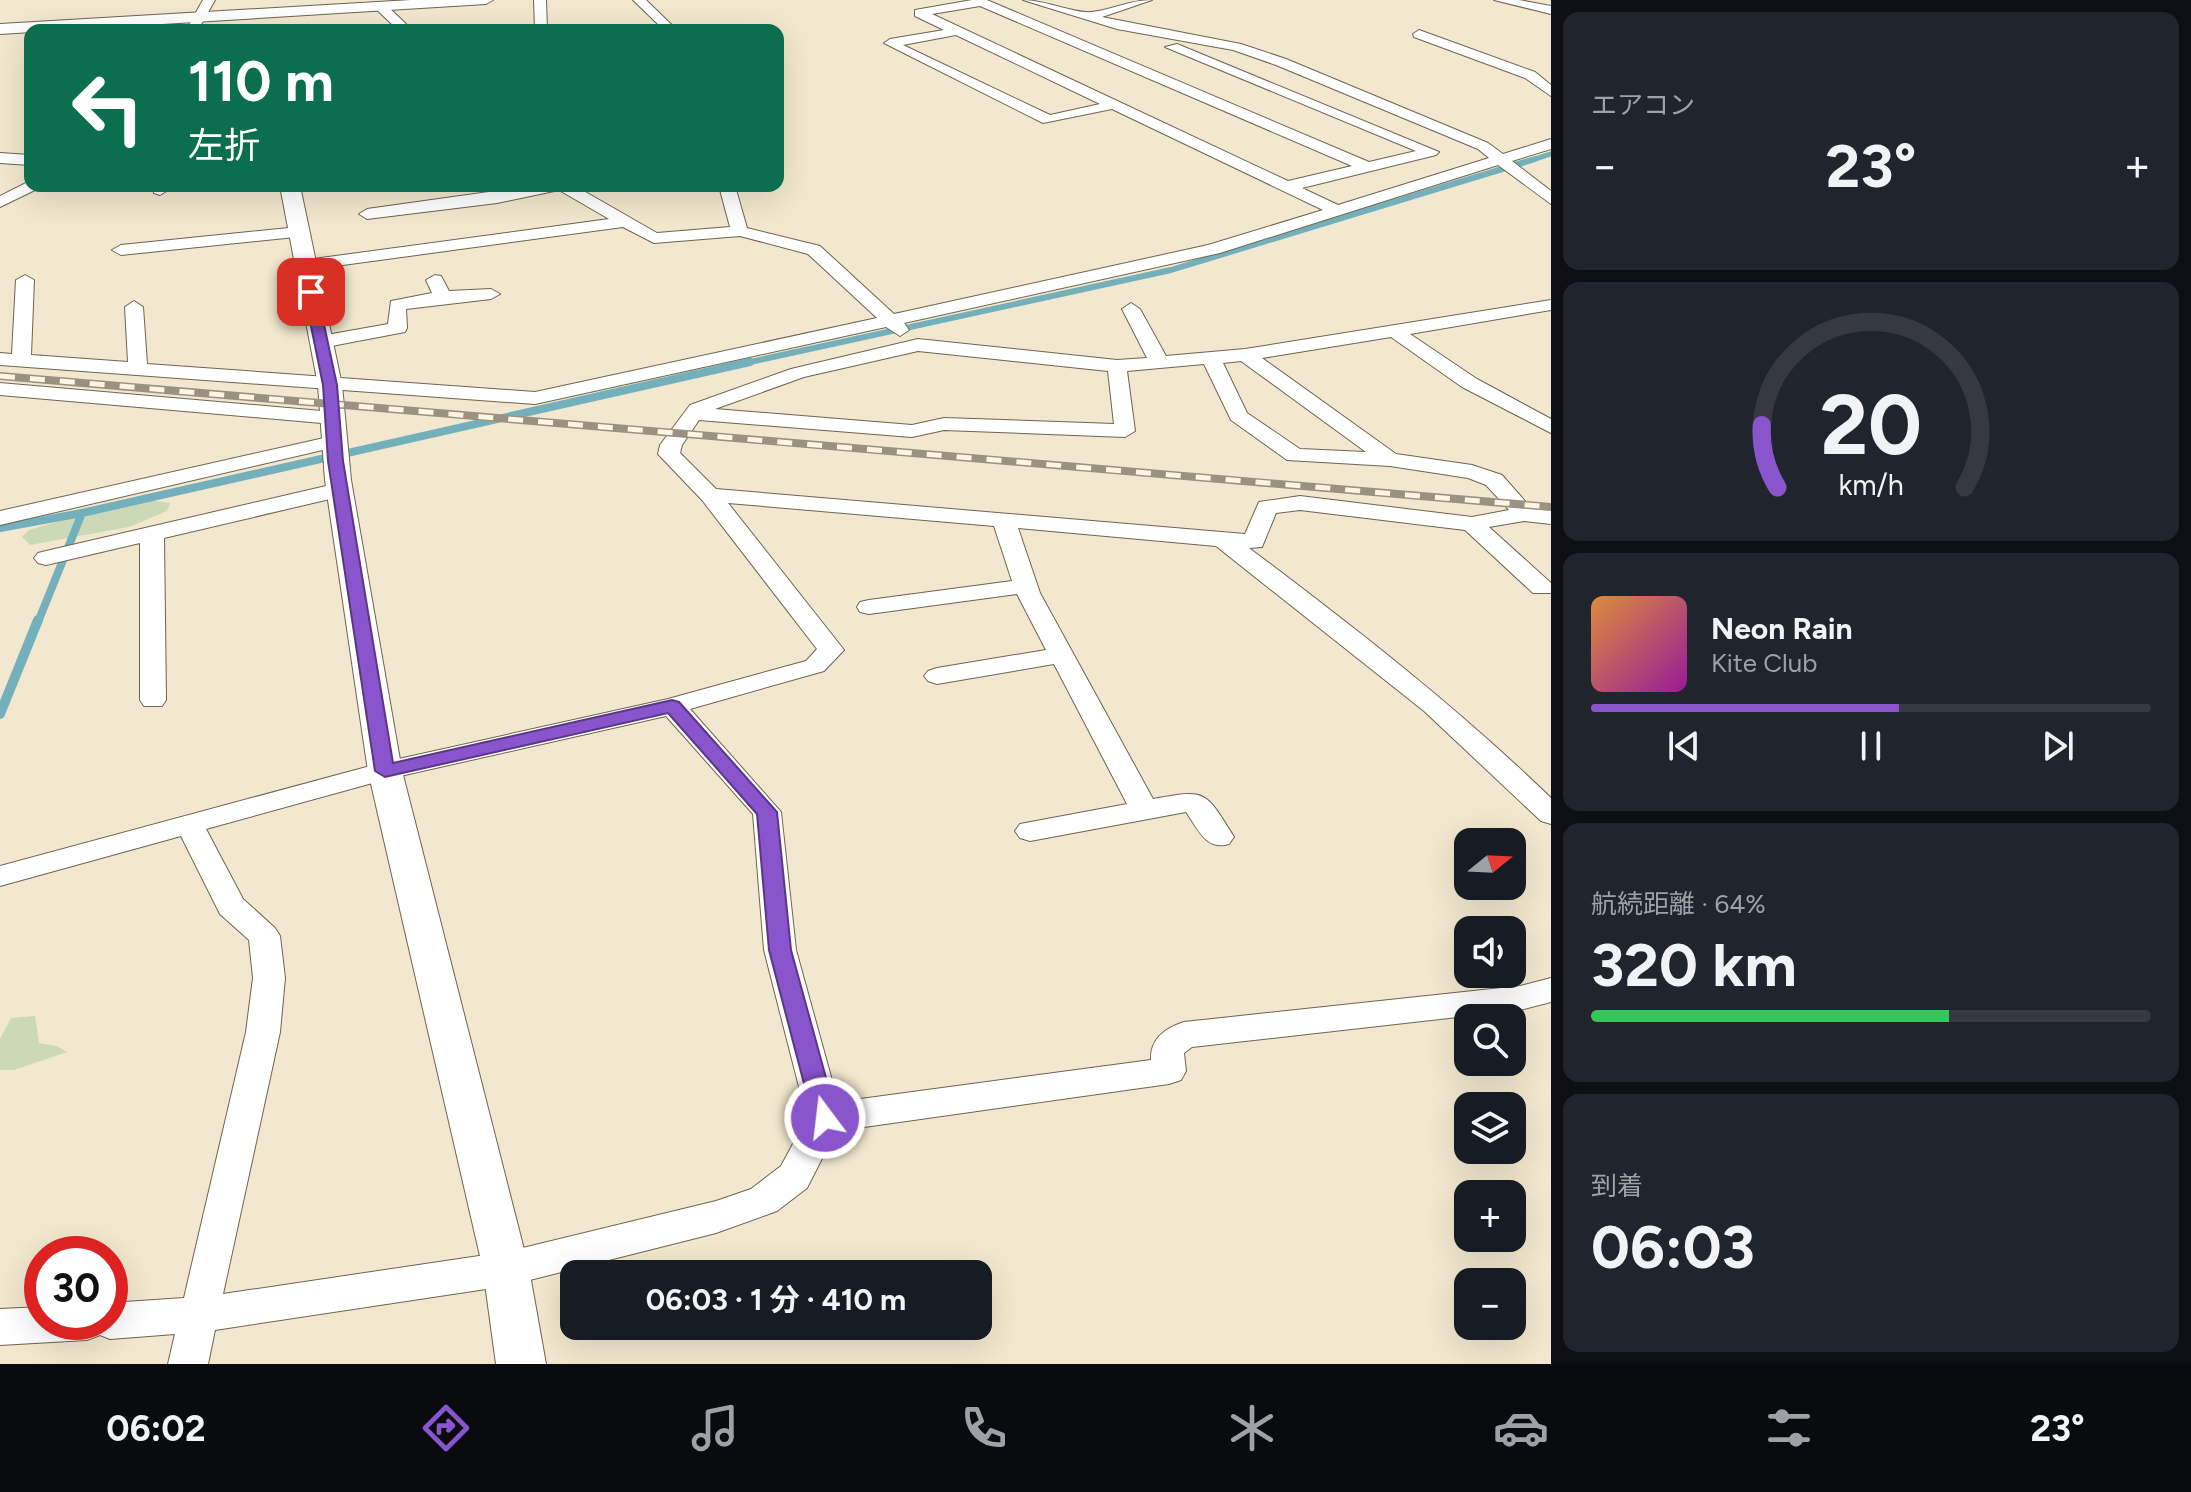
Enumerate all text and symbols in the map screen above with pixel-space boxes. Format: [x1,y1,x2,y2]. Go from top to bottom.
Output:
text: 110 m [188,48,334,115]
icon: left [56,56,160,160]
text: エアコン [1591,89,1695,121]
text: 左折 [188,124,260,167]
text: 23° [1826,130,1916,202]
text: − [1591,139,1618,192]
text: + [2124,139,2151,192]
pin [277,258,345,326]
icon: arrive [289,270,333,314]
text: 20 [1820,374,1922,474]
text: km/h [1838,468,1904,502]
text: Neon Rain [1711,610,1853,647]
text: Kite Club [1711,647,1817,679]
icon: previous [1662,724,1706,768]
icon: pause [1849,724,1893,768]
icon: next [2036,724,2080,768]
north arrow [1454,828,1526,900]
map controls [1454,828,1526,1340]
text: 航続距離 · 64% [1591,888,1766,920]
button: sound [1454,916,1526,988]
text: 320 km [1591,929,1797,1001]
button: search [1454,1004,1526,1076]
position arrow [783,1076,867,1160]
button: layers [1454,1092,1526,1164]
text: 到着 [1591,1170,1643,1202]
button: + [1454,1180,1526,1252]
text: 06:03 [1591,1211,1755,1283]
speed limit sign: 30 [24,1236,128,1340]
button: − [1454,1268,1526,1340]
text: 06:03 · 1 分 · 410 m [646,1281,906,1318]
icon: directions [418,1400,474,1456]
icon: music [687,1400,743,1456]
icon: phone [956,1400,1012,1456]
icon: climate [1224,1400,1280,1456]
icon: car [1493,1400,1549,1456]
icon: filters [1761,1400,1817,1456]
text: 06:02 [106,1407,206,1450]
text: 23° [2030,1407,2085,1450]

